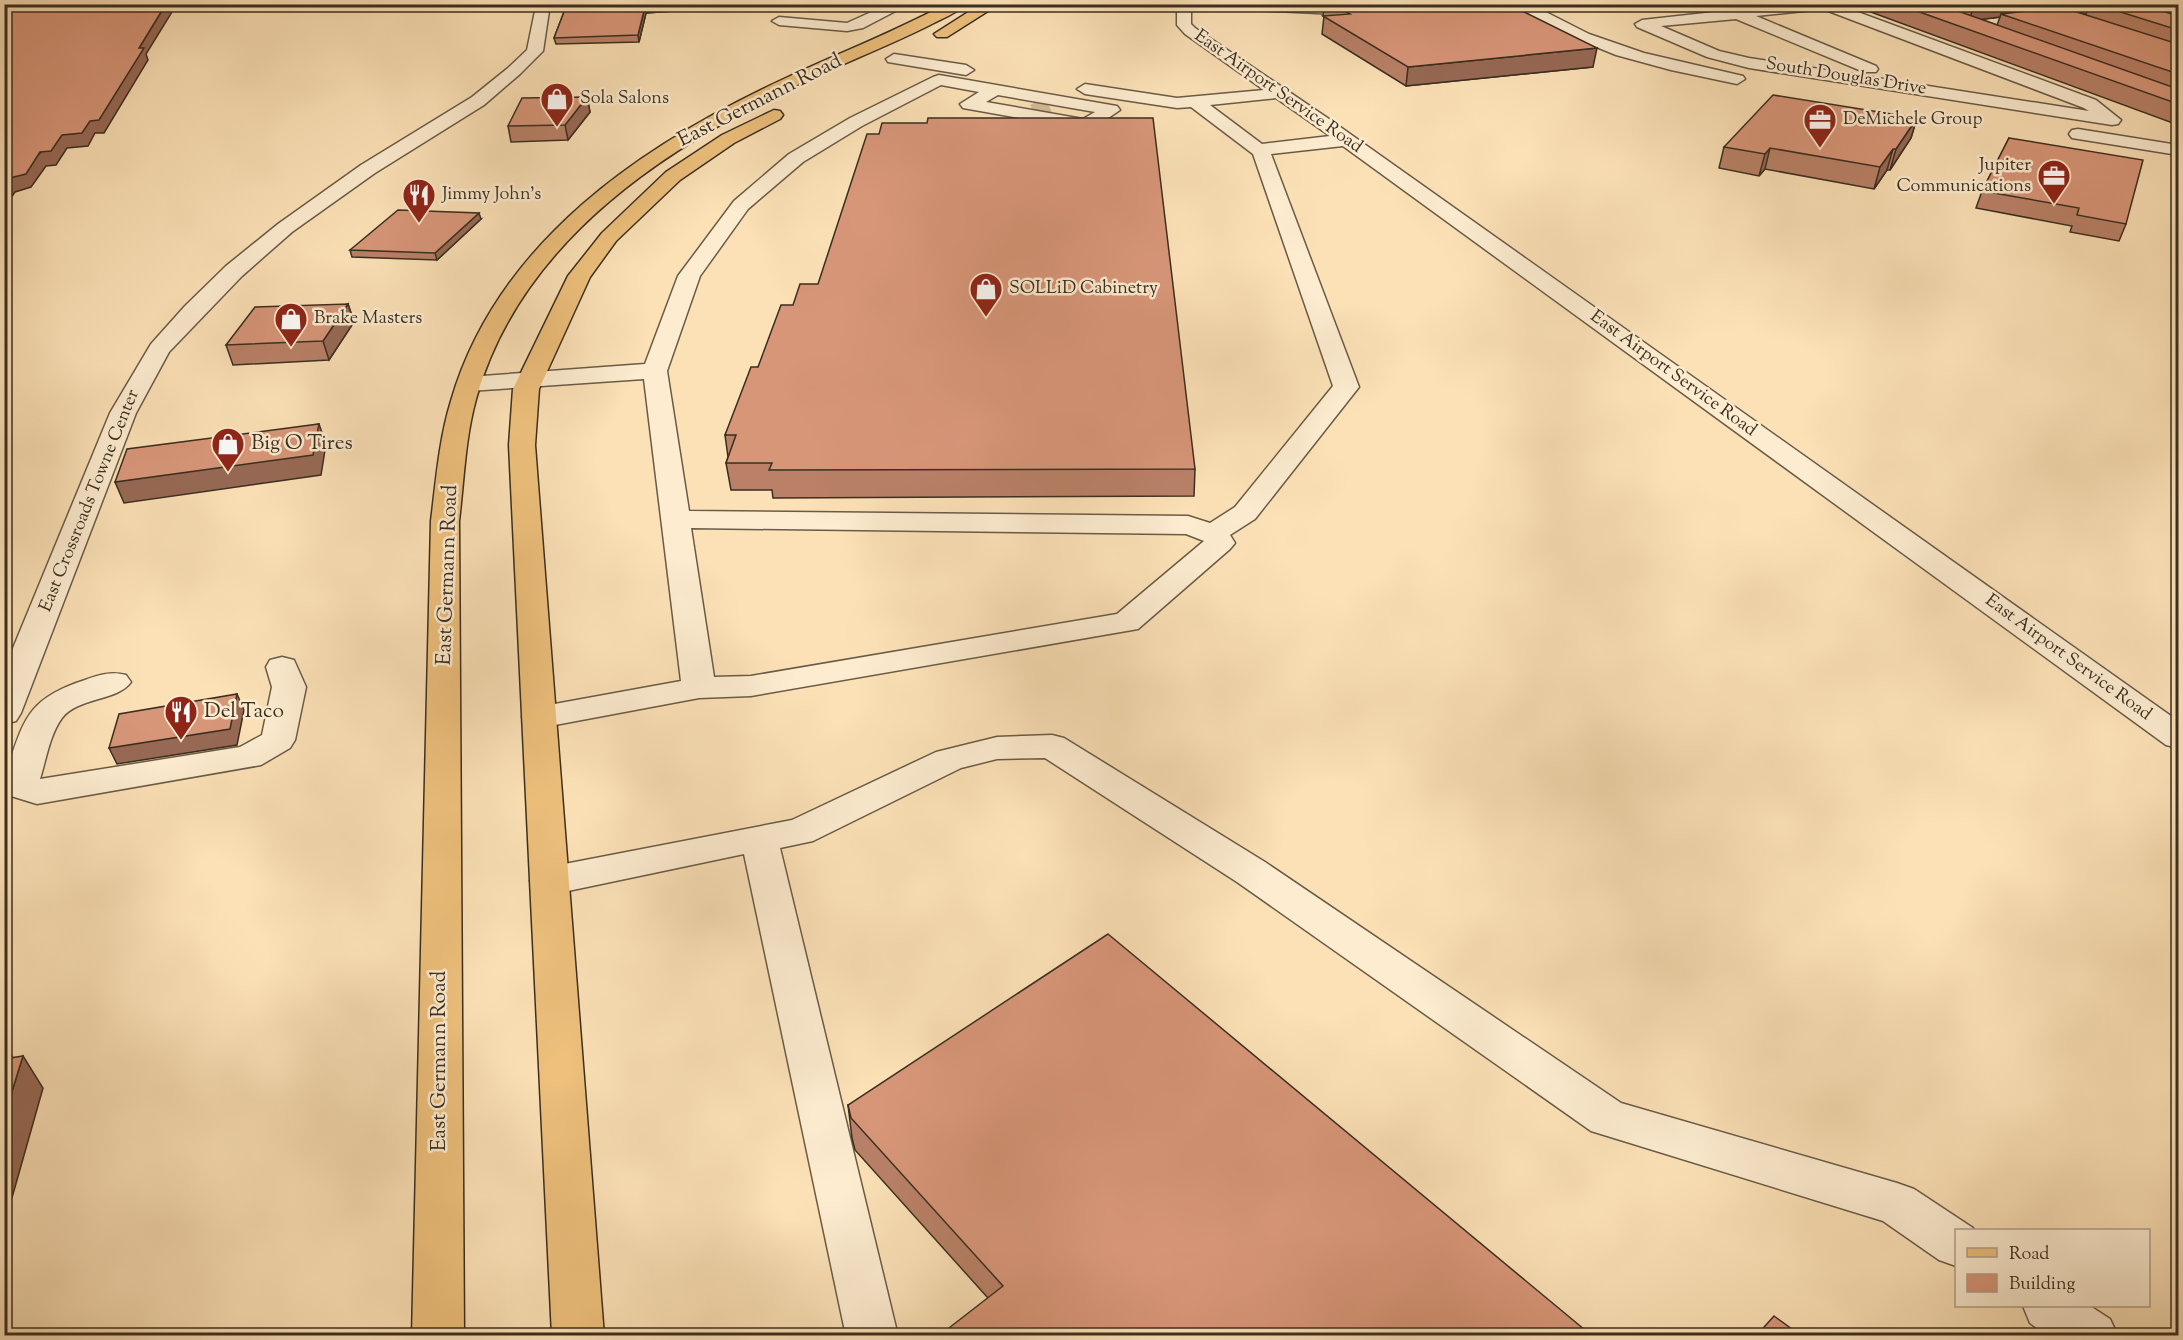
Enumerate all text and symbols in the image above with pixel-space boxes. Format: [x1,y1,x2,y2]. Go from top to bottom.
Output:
street label: East Airport Service Road [1188,24,1368,160]
street label: East Germann Road [673,47,847,155]
street label: South Douglas Drive [1764,51,1928,103]
shop icon: Sola Salons [539,81,575,128]
place label: Sola Salons [580,86,669,112]
office icon: DeMichele Group [1802,102,1838,149]
place label: DeMichele Group [1843,107,1982,133]
place label: Jupiter Communications [1897,153,2031,200]
office icon: Jupiter Communications [2036,158,2072,205]
restaurant icon: Jimmy John's [401,177,437,224]
place label: Jimmy John's [441,182,541,208]
shop icon: SOLLiD Cabinetry [968,271,1004,318]
place label: SOLLiD Cabinetry [1009,276,1158,302]
shop icon: Brake Masters [273,301,309,348]
street label: East Airport Service Road [1584,305,1762,443]
place label: Brake Masters [314,306,422,332]
street label: East Crossroads Towne Center [33,386,147,616]
shop icon: Big O Tires [210,426,246,473]
place label: Big O Tires [251,429,353,459]
street label: East Germann Road [430,484,466,666]
street label: East Airport Service Road [1979,589,2157,727]
restaurant icon: Del Taco [163,694,199,741]
place label: Del Taco [204,697,284,727]
street label: East Germann Road [425,971,455,1151]
legend [1955,1229,2150,1307]
text: Road [2009,1242,2049,1268]
text: Building [2009,1272,2075,1298]

